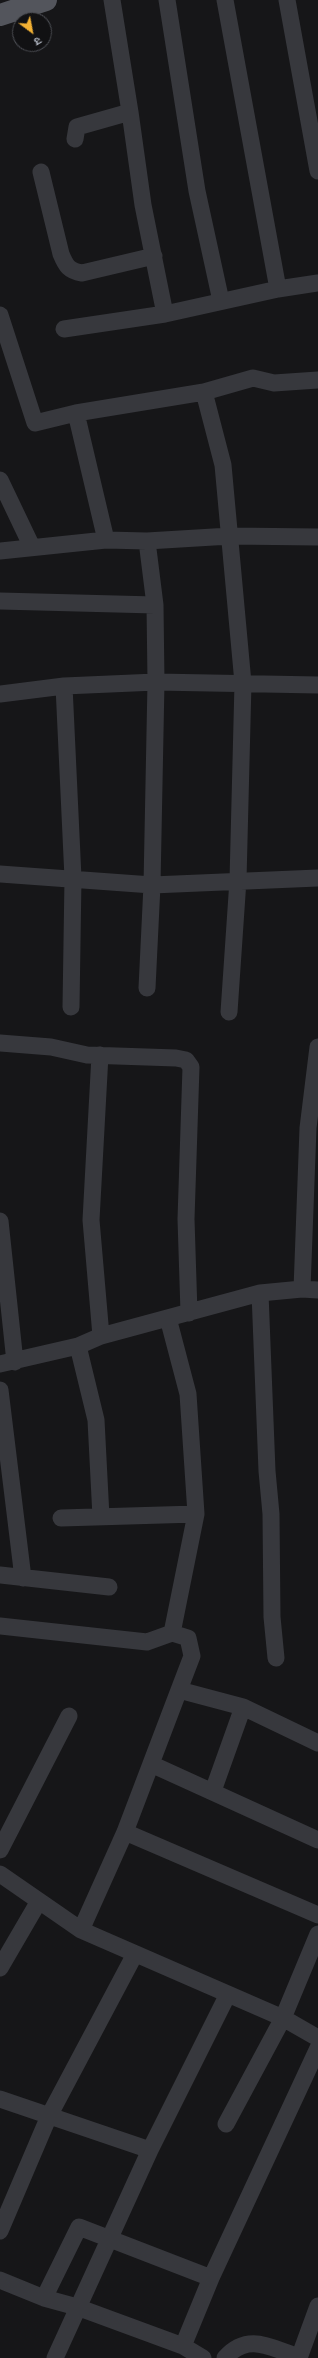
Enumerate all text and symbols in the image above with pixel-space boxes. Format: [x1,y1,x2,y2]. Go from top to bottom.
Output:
north arrow [12,12,52,52]
text: उ [31,34,44,49]

